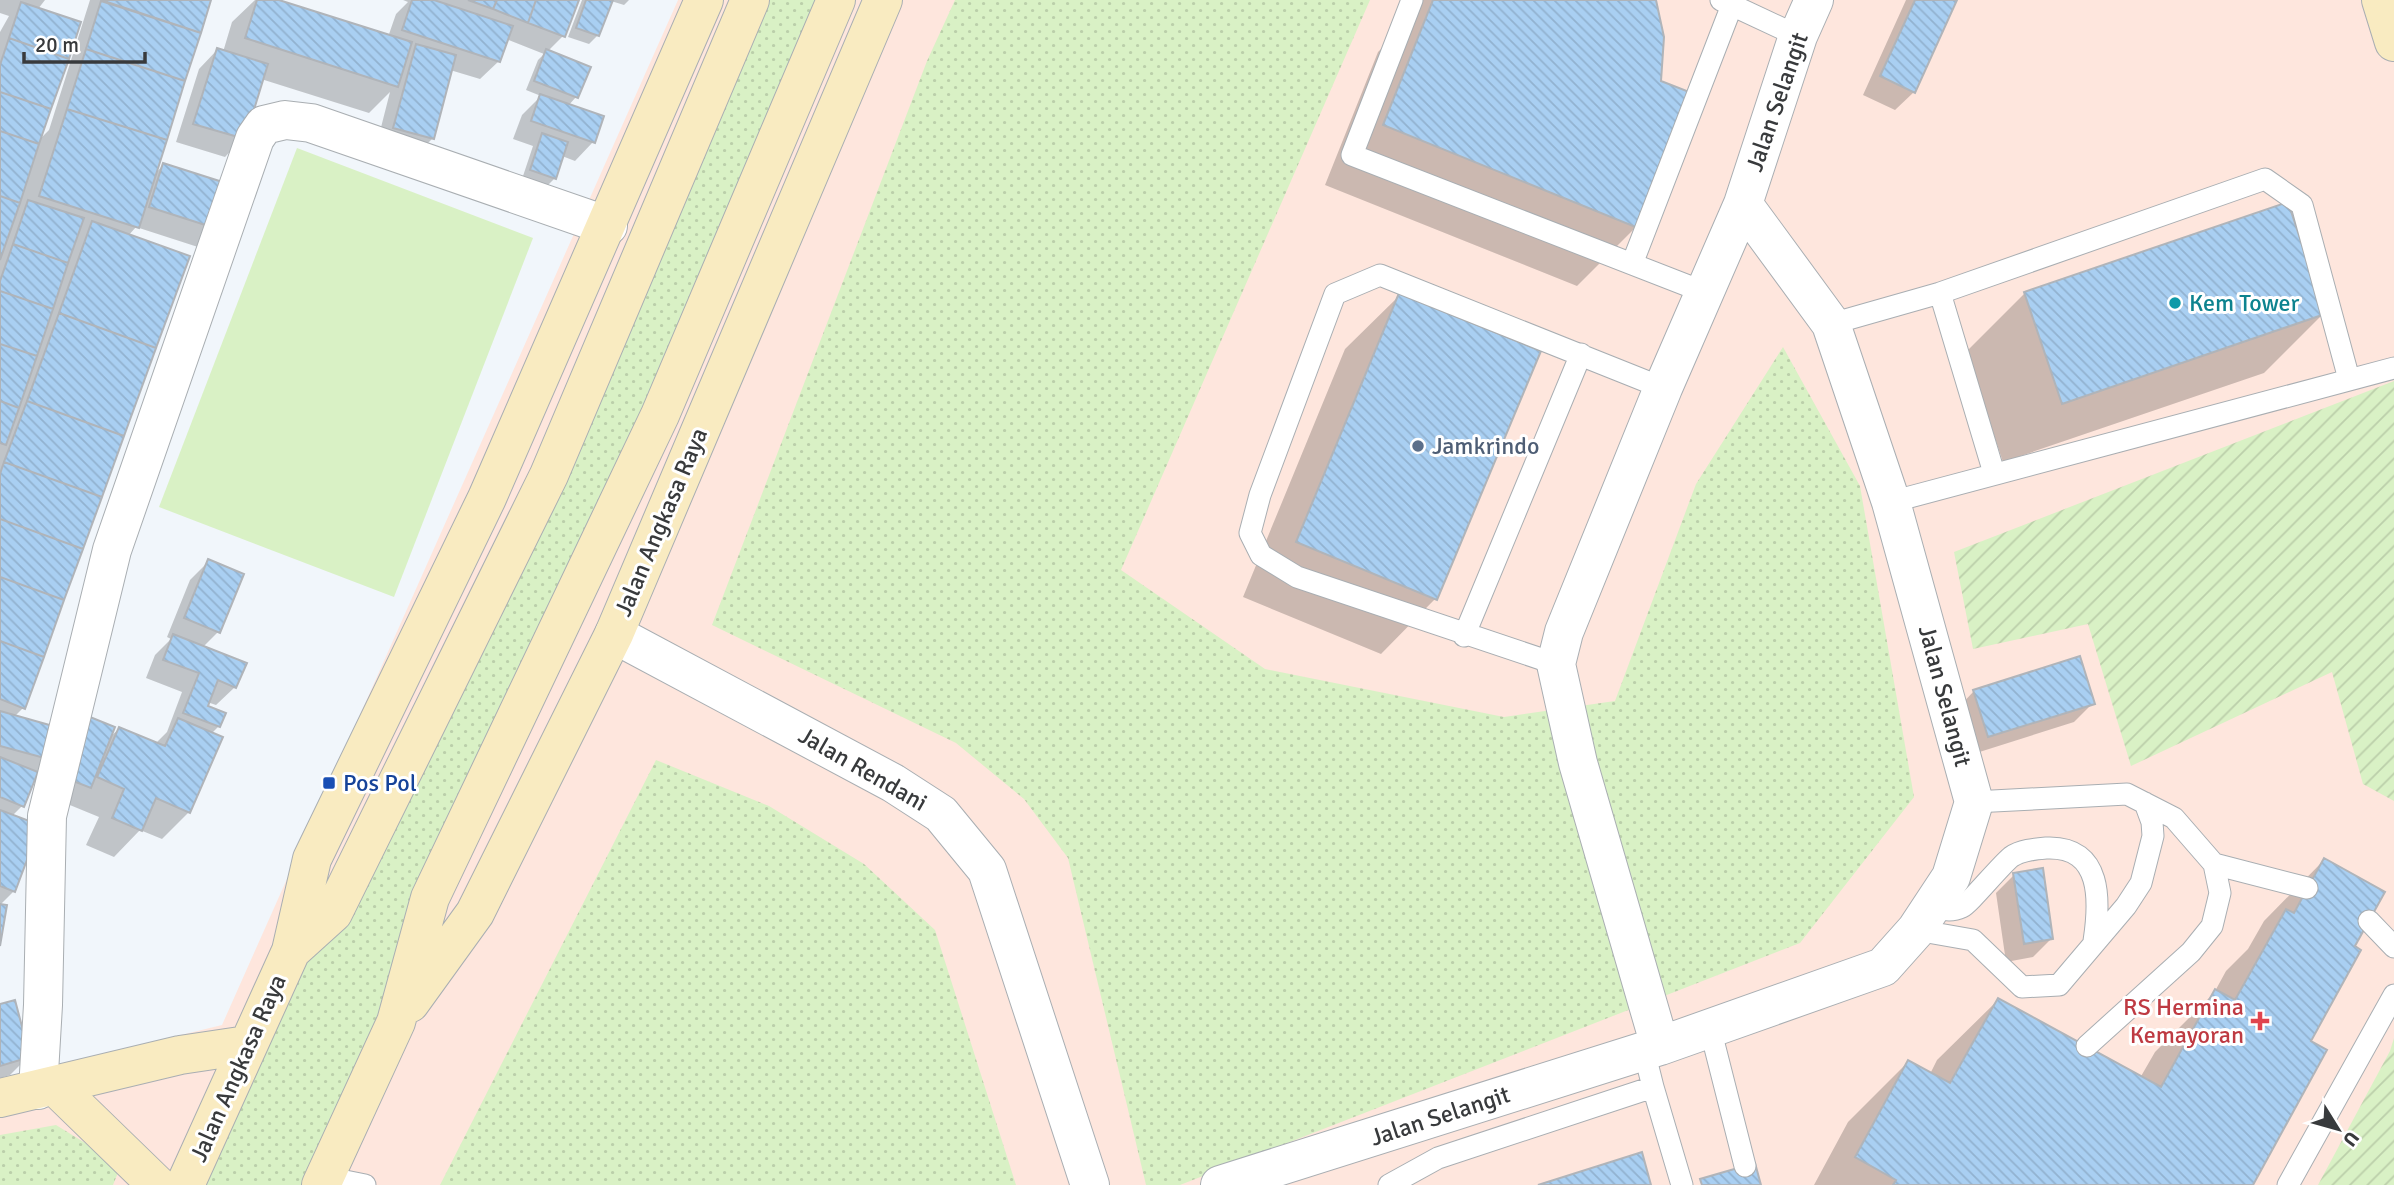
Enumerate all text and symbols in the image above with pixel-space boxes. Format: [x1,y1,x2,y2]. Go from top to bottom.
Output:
scale bar [24,21,145,65]
street label: Jalan Selangit [1739,29,1815,175]
text: 20 m [35,32,79,58]
place label: Kem Tower [2189,288,2299,318]
marker: Kem Tower [2167,295,2183,311]
street label: Jalan Angkasa Raya [608,423,714,621]
place label: Jamkrindo [1432,431,1540,461]
marker: Jamkrindo [1410,438,1426,454]
street label: Jalan Selangit [1912,622,1978,770]
street label: Jalan Rendani [793,720,933,818]
place label: Pos Pol [343,768,417,798]
marker: Pos Pol [321,775,337,791]
street label: Jalan Angkasa Raya [183,970,293,1166]
place label: RS Hermina Kemayoran [2123,992,2244,1050]
marker: RS Hermina Kemayoran [2250,1011,2270,1031]
street label: Jalan Selangit [1366,1079,1514,1153]
north arrow [2303,1094,2373,1164]
text: U [2337,1126,2364,1151]

